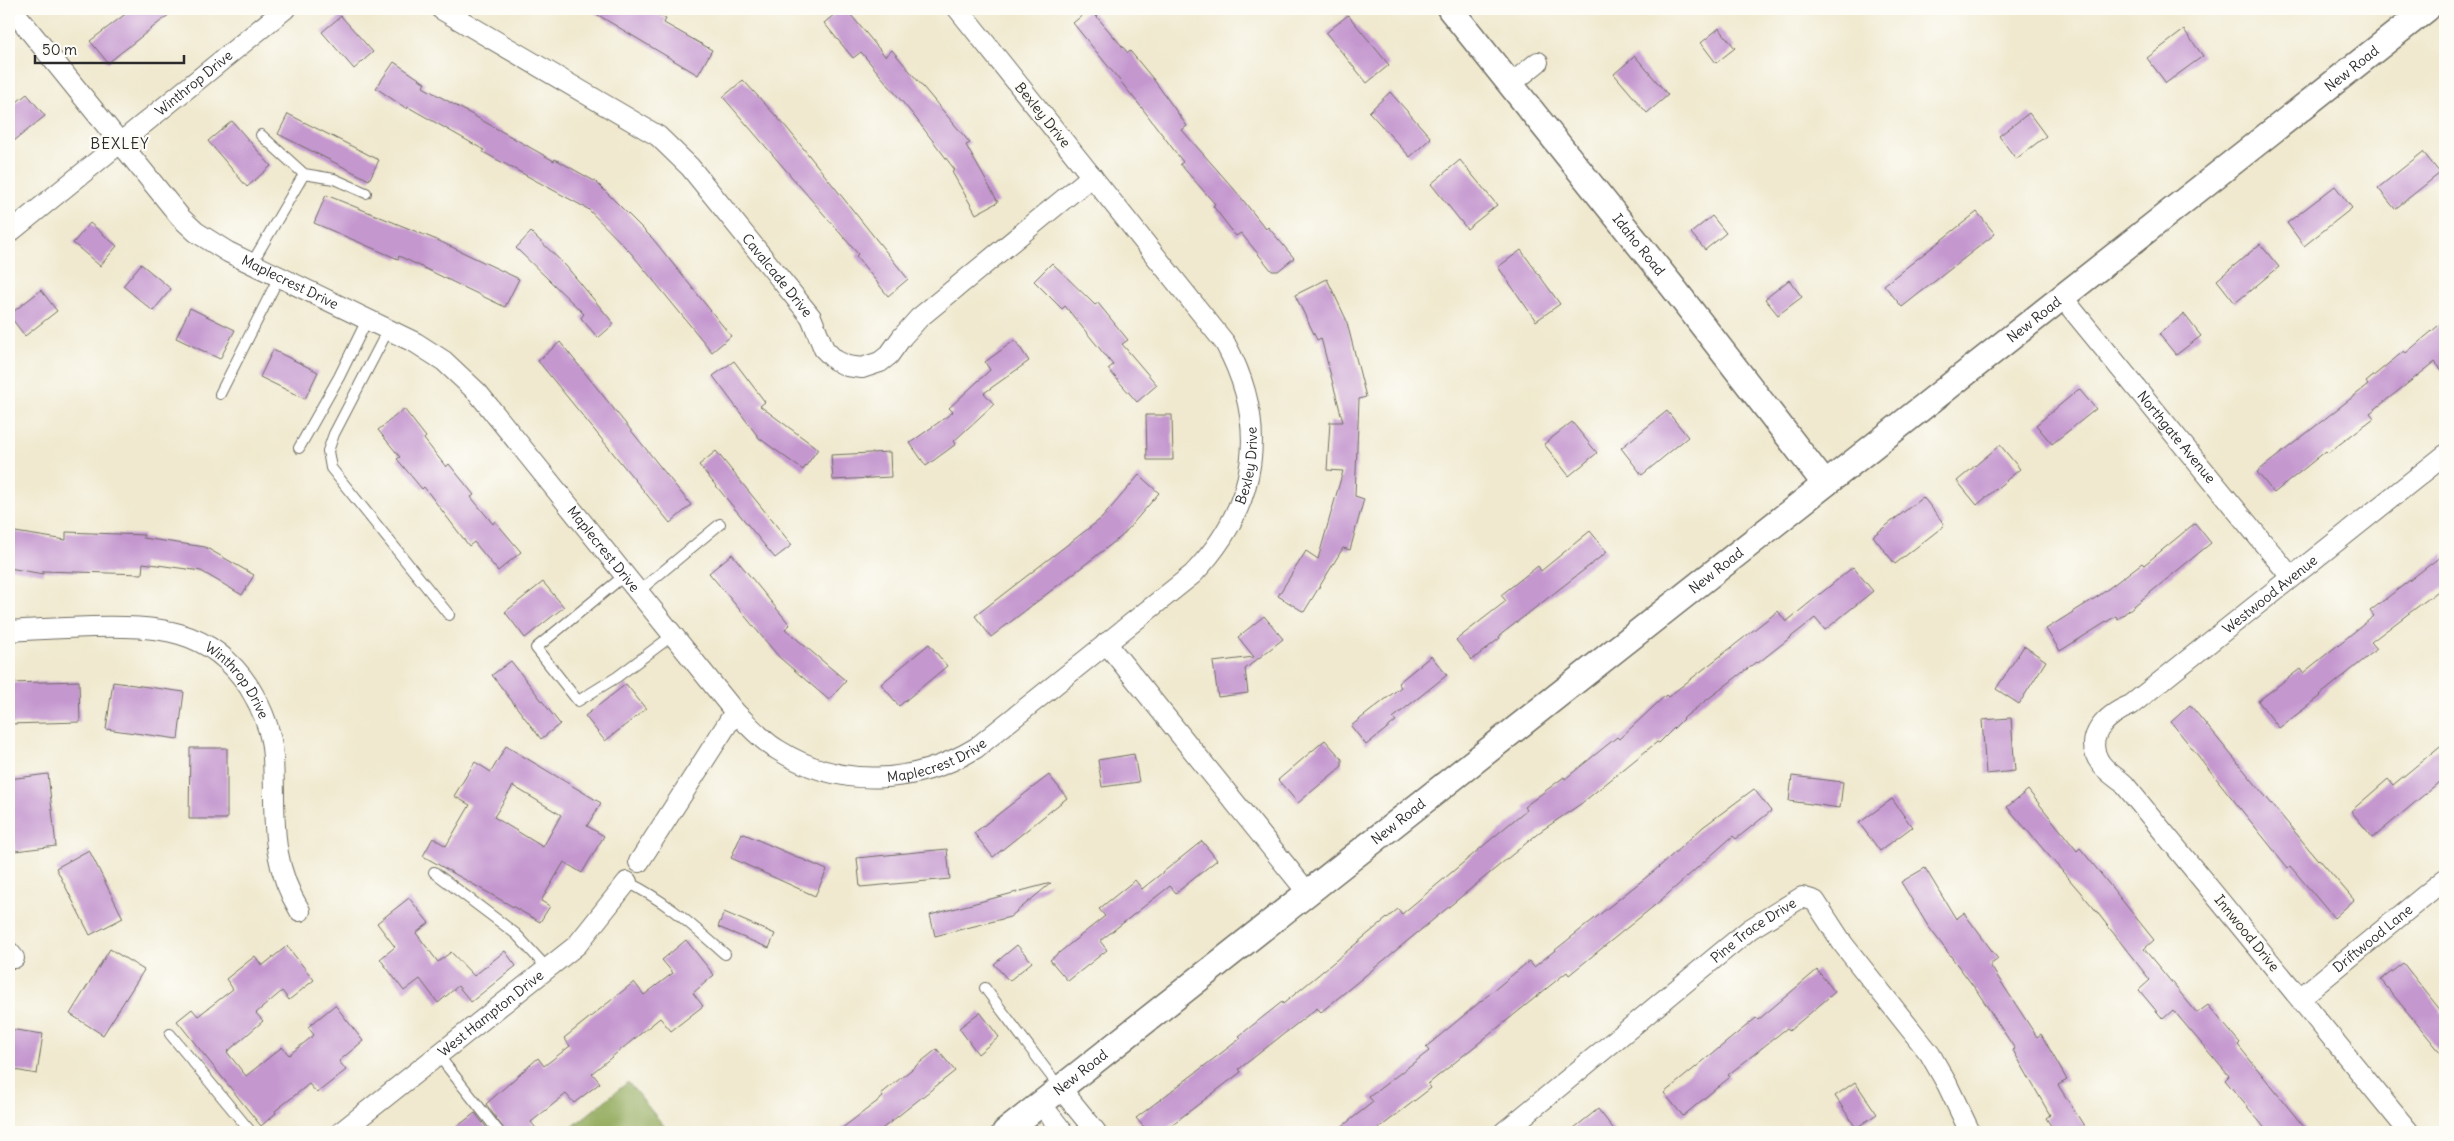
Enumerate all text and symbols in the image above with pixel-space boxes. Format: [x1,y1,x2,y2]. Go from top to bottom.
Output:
scale bar [35,32,184,64]
text: 50 m [42,40,77,59]
street label: New Road [2321,41,2383,95]
street label: Winthrop Drive [151,46,236,120]
street label: Bexley Drive [1011,79,1075,151]
district label: BEXLEY [90,134,150,153]
street label: Idaho Road [1609,210,1669,279]
street label: Cavalcade Drive [738,230,816,321]
street label: Maplecrest Drive [239,251,341,313]
street label: New Road [2003,292,2065,346]
street label: Northgate Avenue [2133,387,2220,487]
street label: Bexley Drive [1231,426,1261,507]
street label: Maplecrest Drive [563,502,644,596]
street label: New Road [1685,543,1747,597]
street label: Westwood Avenue [2219,551,2321,638]
street label: Winthrop Drive [202,638,273,721]
street label: Maplecrest Drive [886,734,990,786]
street label: New Road [1367,794,1429,848]
street label: Innwood Drive [2211,891,2283,975]
street label: Pine Trace Drive [1707,894,1800,967]
street label: Driftwood Lane [2329,900,2416,976]
street label: West Hampton Drive [434,966,547,1061]
street label: New Road [1050,1046,1111,1099]

